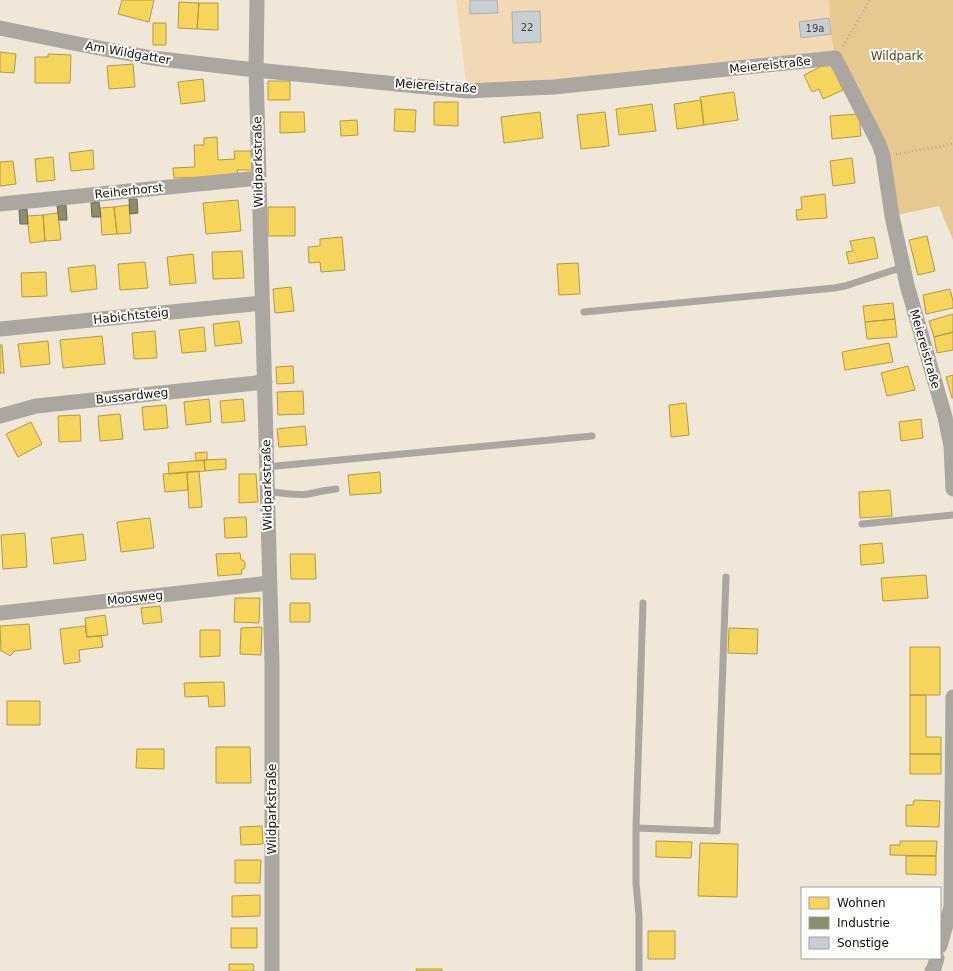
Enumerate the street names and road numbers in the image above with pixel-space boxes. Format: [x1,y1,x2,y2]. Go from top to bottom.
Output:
street label: Am Wildgatter [84,39,172,67]
street label: Meiereistraße [728,54,812,76]
street label: Meiereistraße [395,76,477,96]
street label: Wildparkstraße [250,116,266,208]
street label: Reiherhorst [94,180,164,202]
street label: Habichtsteig [93,305,169,327]
street label: Meiereistraße [907,308,943,390]
street label: Bussardweg [95,385,169,407]
street label: Wildparkstraße [259,439,275,531]
street label: Moosweg [106,588,164,608]
street label: Wildparkstraße [265,764,279,854]

